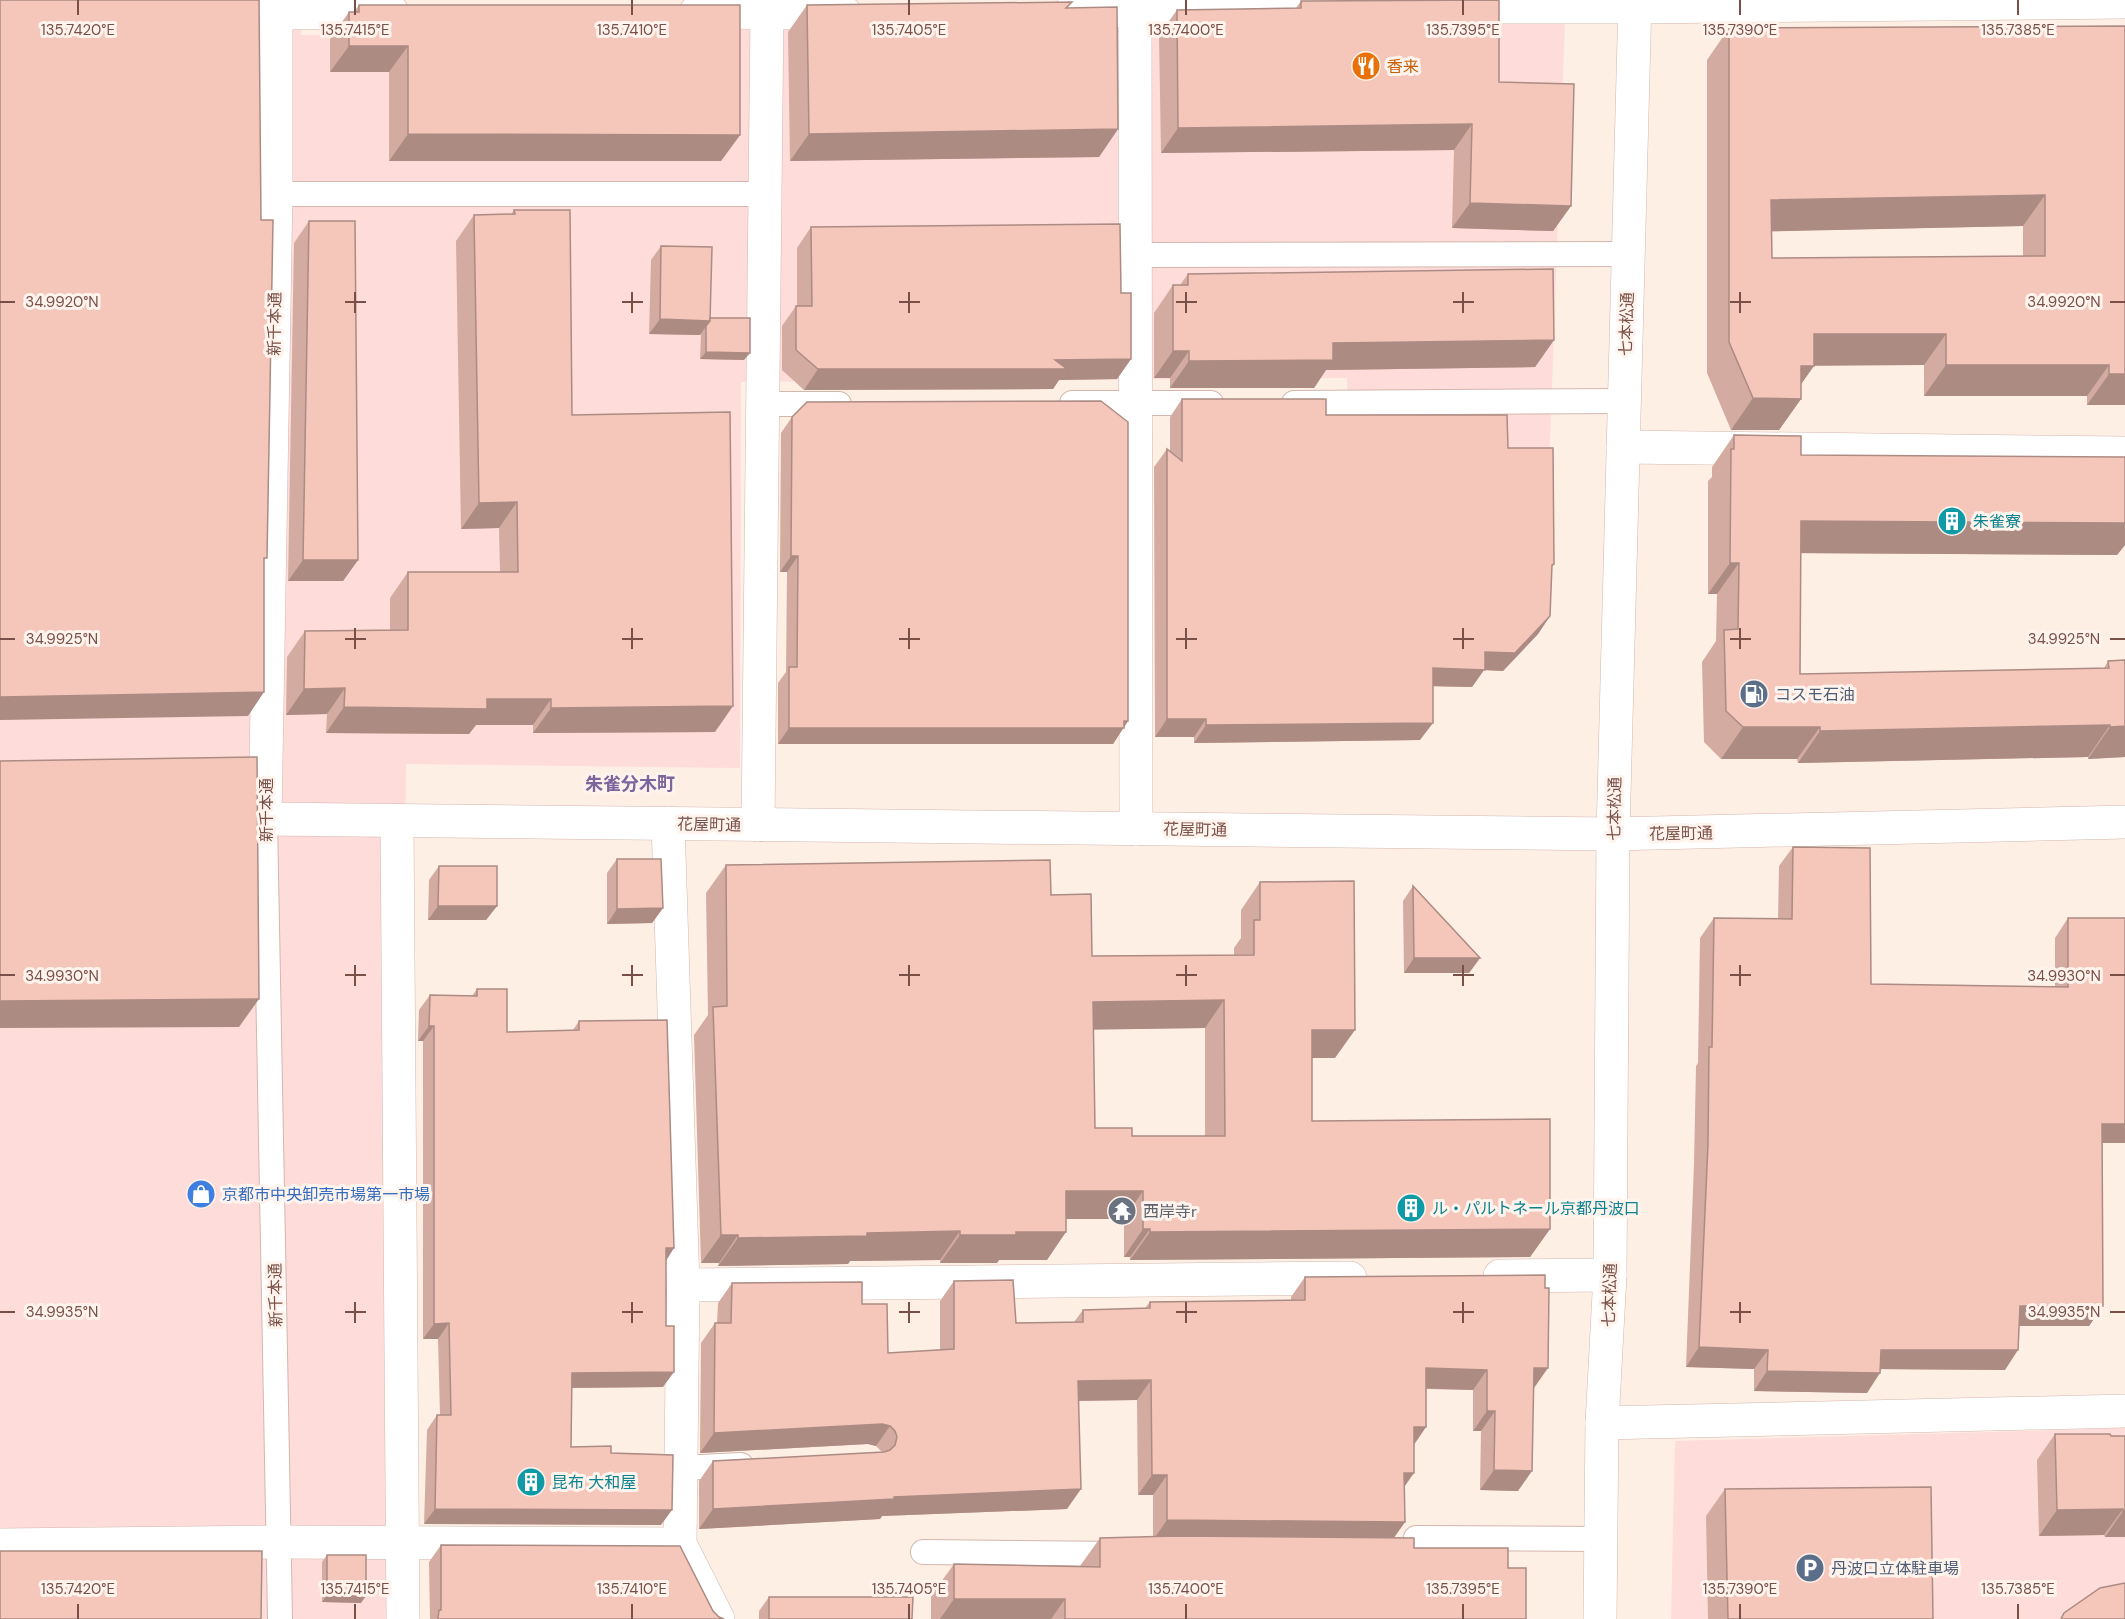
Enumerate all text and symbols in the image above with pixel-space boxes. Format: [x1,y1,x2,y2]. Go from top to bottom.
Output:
text: 135.7420°E [41,20,115,40]
text: 135.7415°E [321,20,389,40]
text: 135.7410°E [597,20,667,40]
text: 135.7405°E [872,20,946,40]
text: 135.7400°E [1148,20,1224,40]
text: 135.7395°E [1426,20,1500,40]
text: 135.7390°E [1703,20,1777,40]
text: 135.7385°E [1981,20,2055,40]
restaurant icon: 香来 [1350,50,1382,82]
place label: 香来 [1387,56,1419,77]
text: 34.9920°N [25,292,99,312]
street label: 新千本通 [263,292,286,356]
street label: 七本松通 [1615,292,1638,356]
text: 34.9920°N [2027,292,2101,312]
building icon: 朱雀寮 [1936,505,1968,537]
place label: 朱雀寮 [1973,511,2021,532]
text: 34.9925°N [26,629,98,649]
text: 34.9925°N [2028,629,2100,649]
fuel station icon: コスモ石油 [1738,678,1770,710]
place label: コスモ石油 [1775,684,1855,705]
district label: 朱雀分木町 [585,772,675,796]
street label: 七本松通 [1603,777,1626,841]
street label: 新千本通 [256,778,277,842]
street label: 花屋町通 [677,813,741,836]
street label: 花屋町通 [1163,818,1227,841]
street label: 花屋町通 [1649,822,1713,845]
text: 34.9930°N [25,966,99,986]
text: 34.9930°N [2027,966,2101,986]
shop icon: 京都市中央卸売市場第一市場 [185,1178,217,1210]
place label: 京都市中央卸売市場第一市場 [222,1184,430,1205]
building icon: ル・パルトネール京都丹波口 [1395,1192,1427,1224]
temple icon: 西岸寺r [1106,1195,1138,1227]
place label: ル・パルトネール京都丹波口 [1432,1198,1640,1219]
place label: 西岸寺r [1143,1201,1197,1222]
street label: 新千本通 [264,1263,287,1327]
street label: 七本松通 [1598,1263,1621,1327]
text: 34.9935°N [26,1302,98,1322]
text: 34.9935°N [2028,1302,2100,1322]
building icon: 昆布 大和屋 [515,1466,547,1498]
place label: 昆布 大和屋 [552,1472,636,1493]
parking icon: 丹波口立体駐車場 [1794,1552,1826,1584]
place label: 丹波口立体駐車場 [1831,1558,1959,1579]
text: 135.7420°E [41,1579,115,1599]
text: 135.7415°E [321,1579,389,1599]
text: 135.7410°E [597,1579,667,1599]
text: 135.7405°E [872,1579,946,1599]
text: 135.7400°E [1148,1579,1224,1599]
text: 135.7395°E [1426,1579,1500,1599]
text: 135.7390°E [1703,1579,1777,1599]
text: 135.7385°E [1981,1579,2055,1599]

